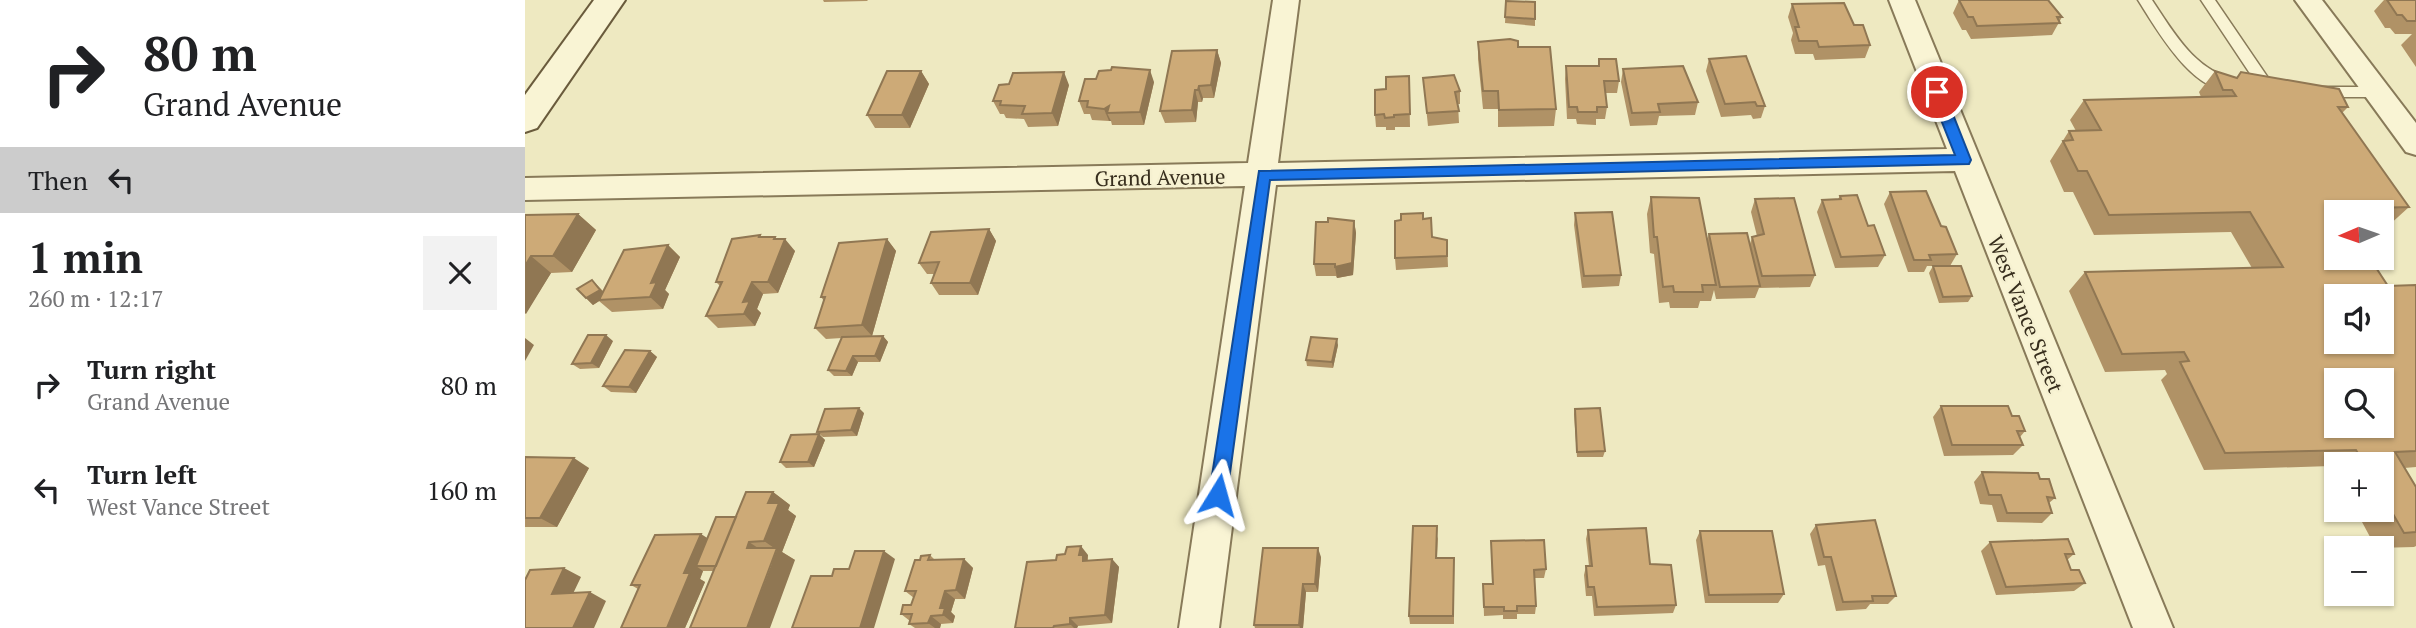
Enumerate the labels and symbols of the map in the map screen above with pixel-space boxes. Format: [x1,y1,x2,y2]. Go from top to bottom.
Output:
pin [1907,62,1967,122]
street label: Grand Avenue [1094,162,1226,192]
north arrow [2324,200,2394,270]
street label: West Vance Street [1982,231,2070,397]
position arrow [1181,458,1255,532]

